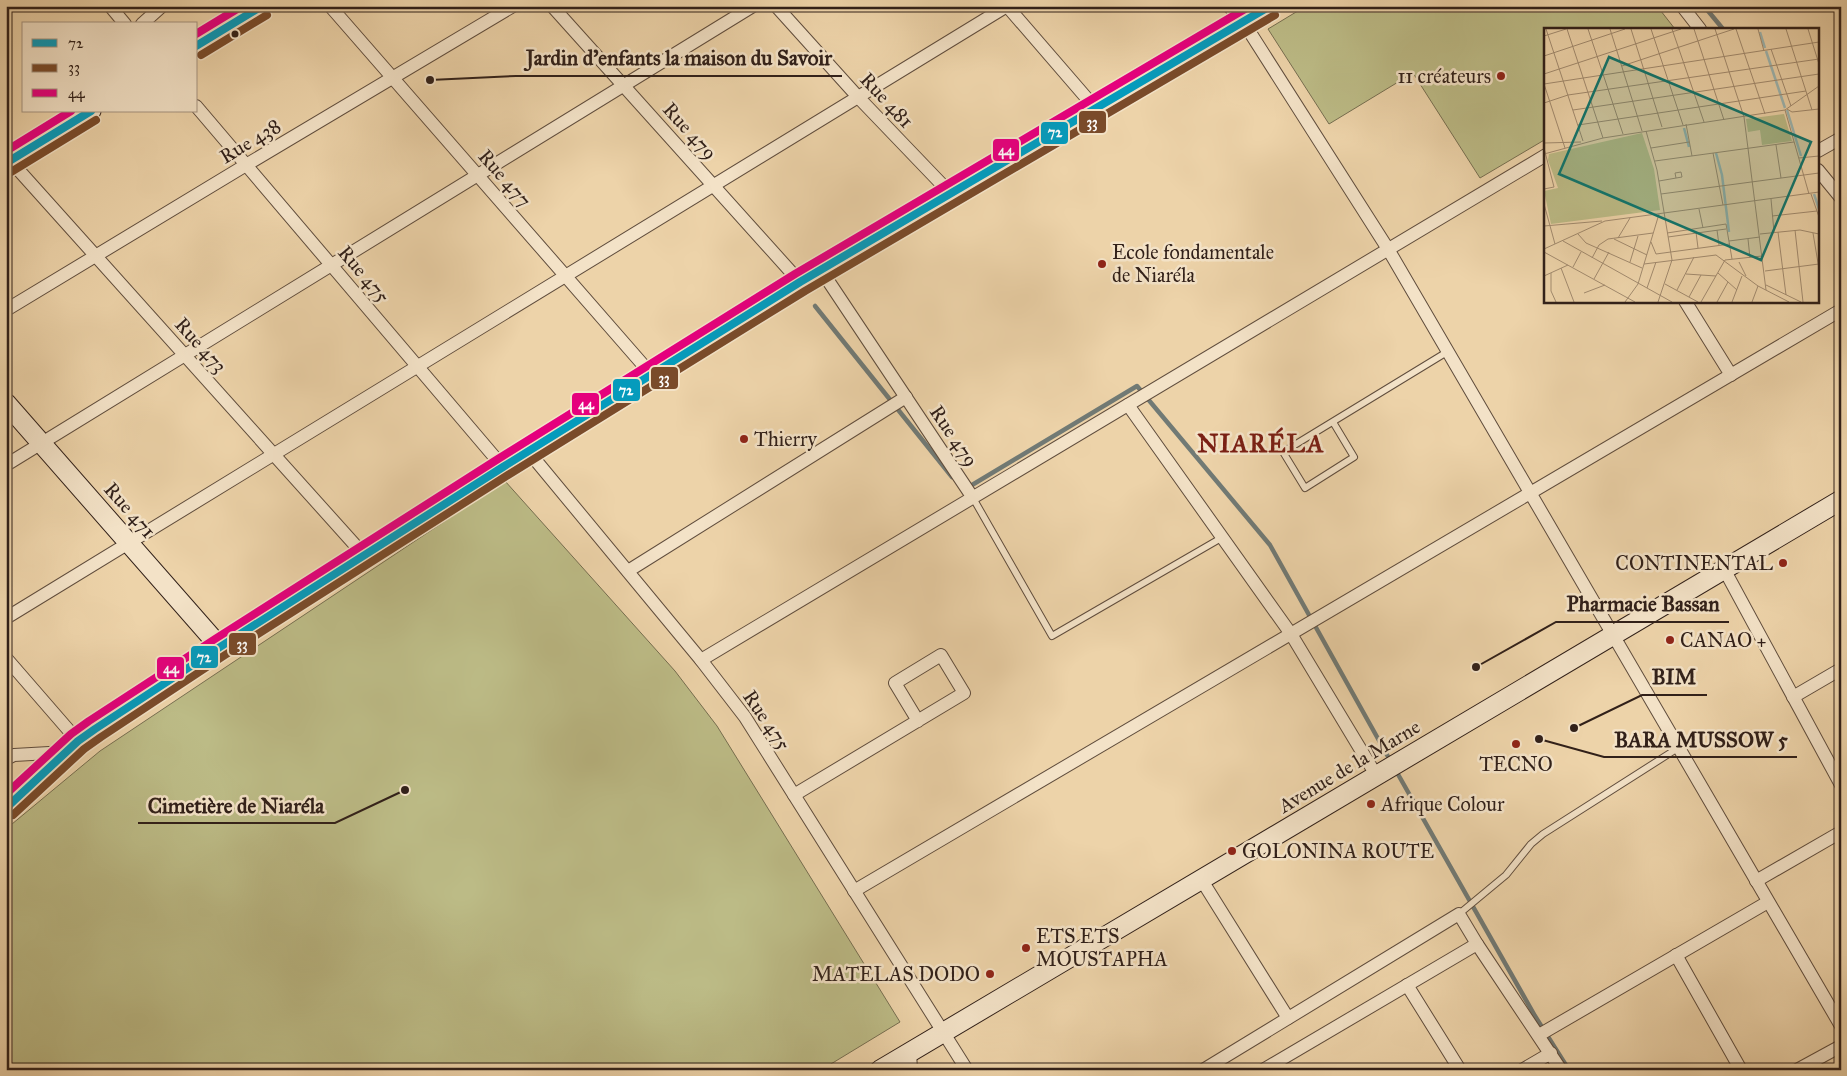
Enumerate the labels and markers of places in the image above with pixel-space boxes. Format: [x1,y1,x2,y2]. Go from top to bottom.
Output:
unlabelled marker [230,29,240,39]
callout: Jardin d'enfants la maison du Savoir [516,40,842,76]
place label: 11 créateurs [1397,64,1491,88]
marker: 11 créateurs [1495,70,1507,82]
place label: Ecole fondamentale de Niaréla [1112,240,1274,287]
marker: Ecole fondamentale de Niaréla [1096,258,1108,270]
place label: Thierry [754,427,818,451]
marker: Thierry [738,433,750,445]
place label: CONTINENTAL [1615,551,1773,575]
marker: CONTINENTAL [1777,557,1789,569]
callout: Pharmacie Bassan [1556,586,1729,622]
place label: CANAO + [1680,628,1766,652]
marker: CANAO + [1664,634,1676,646]
callout: BIM [1642,659,1707,695]
callout: BARA MUSSOW 5 [1604,721,1797,757]
marker: TECNO [1510,738,1522,750]
place label: TECNO [1479,752,1553,776]
callout: Cimetière de Niaréla [138,787,335,823]
place label: Afrique Colour [1380,792,1505,817]
marker: Afrique Colour [1365,798,1377,810]
place label: GOLONINA ROUTE [1242,839,1434,863]
marker: GOLONINA ROUTE [1226,845,1238,857]
place label: ETS ETS MOUSTAPHA [1036,924,1168,971]
marker: ETS ETS MOUSTAPHA [1020,942,1032,954]
place label: MATELAS DODO [812,962,980,986]
marker: MATELAS DODO [984,968,996,980]

